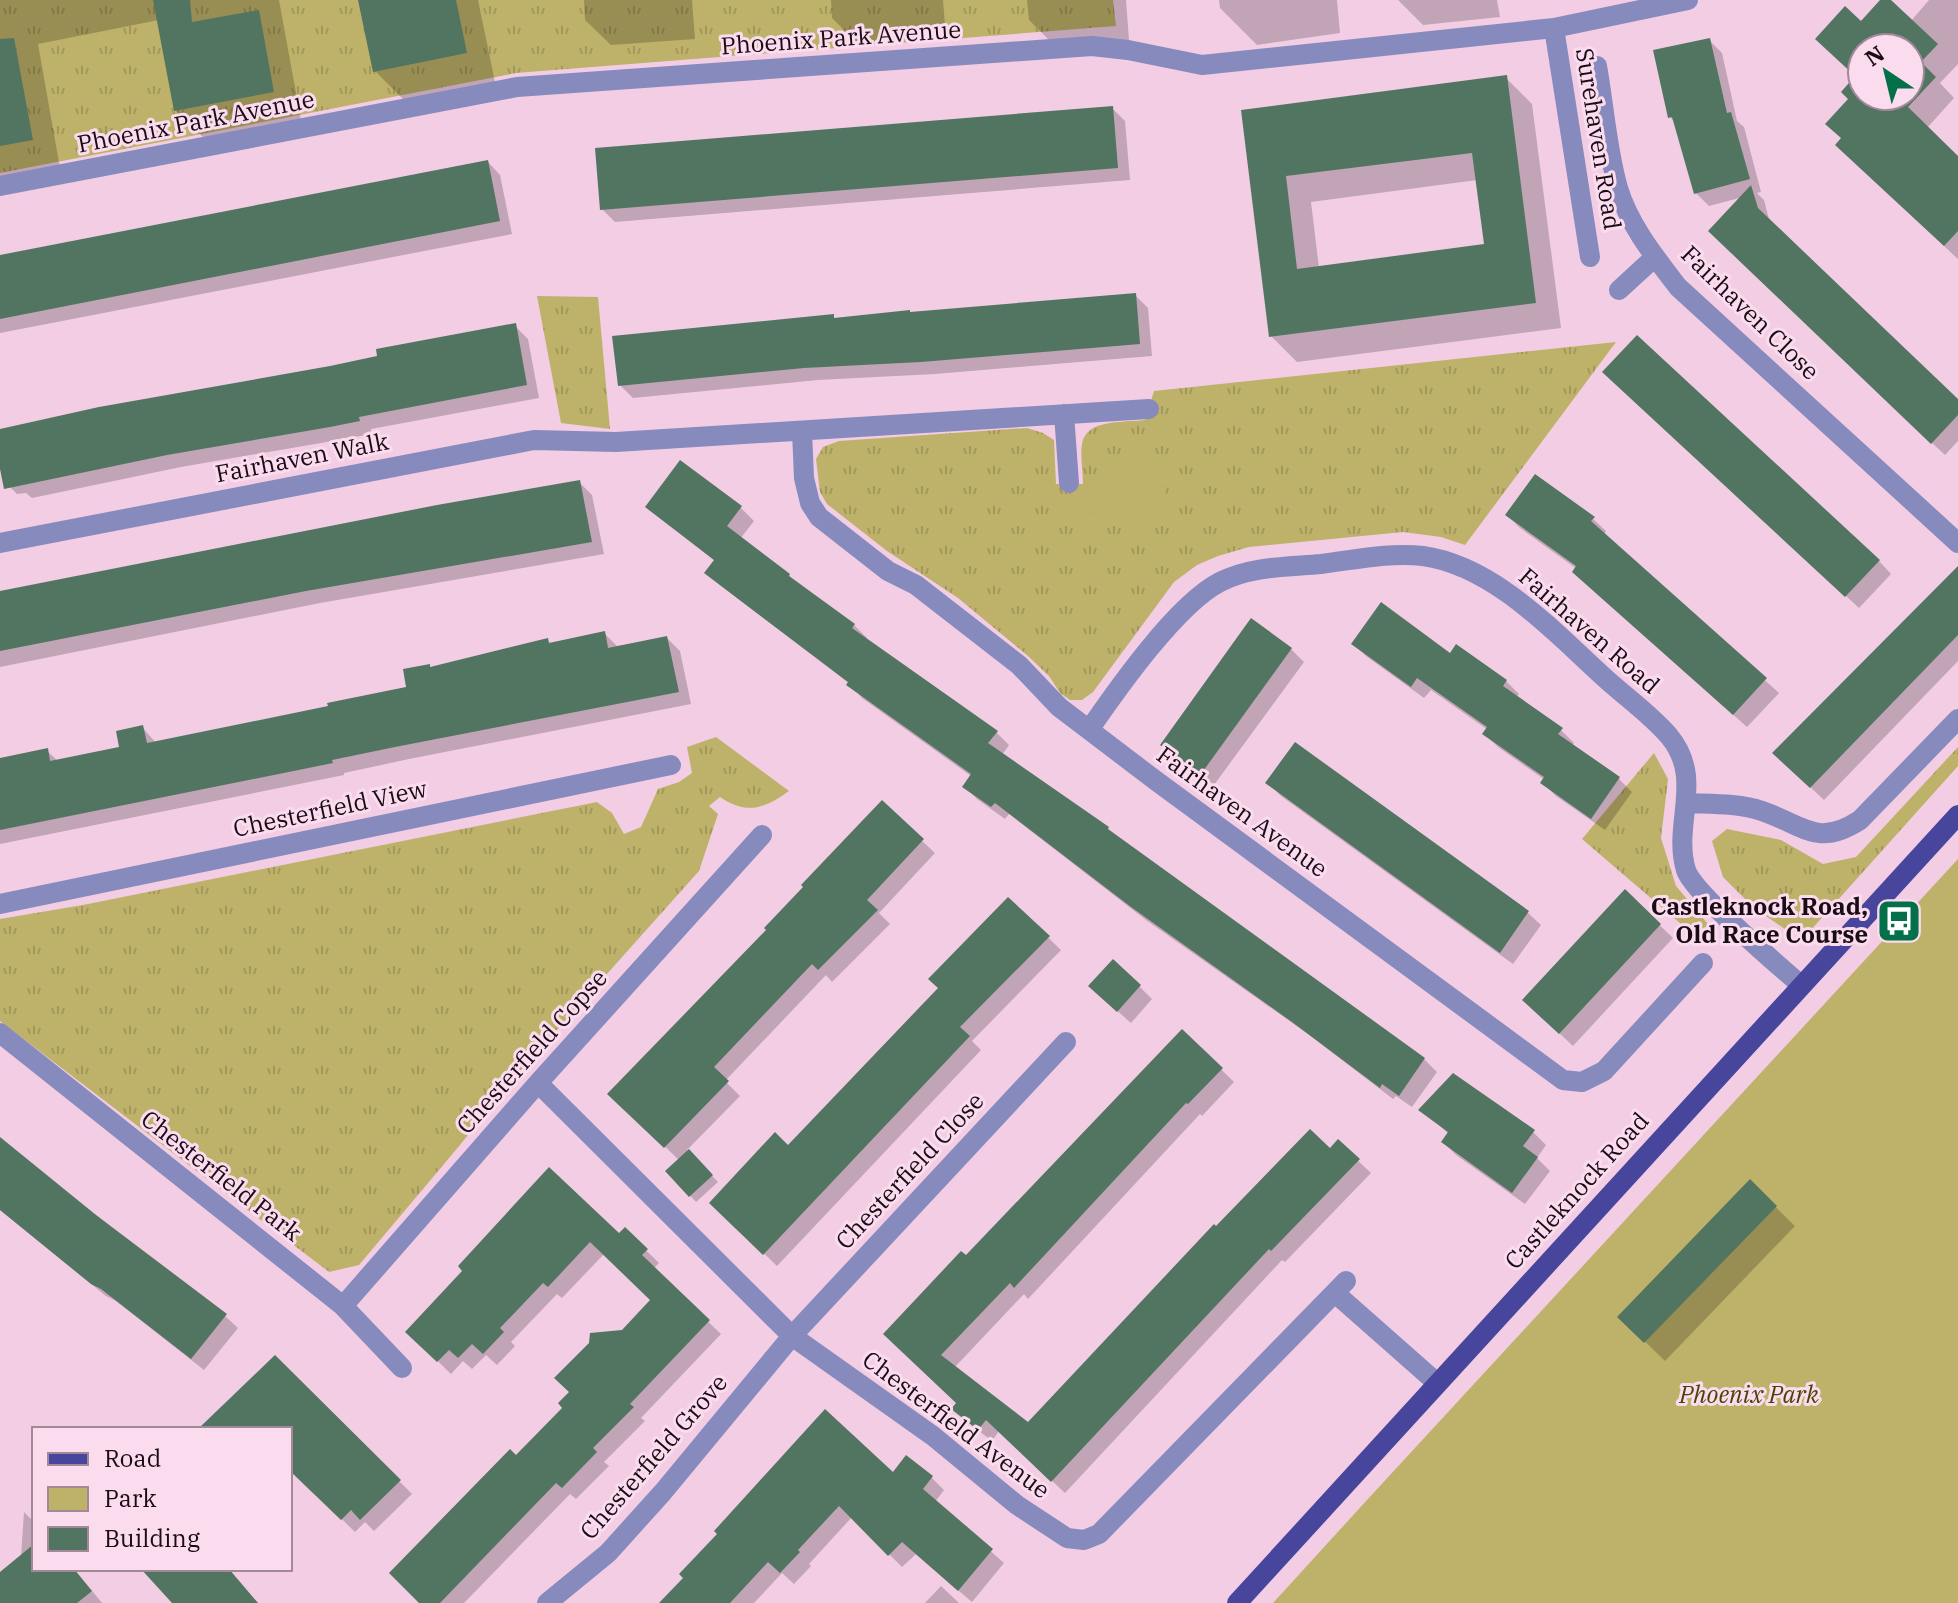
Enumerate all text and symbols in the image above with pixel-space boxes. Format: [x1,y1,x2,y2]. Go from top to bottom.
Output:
street label: Phoenix Park Avenue [720,13,962,61]
north arrow [1846,32,1926,112]
text: N [1859,38,1890,72]
street label: Surehaven Road [1569,46,1629,232]
street label: Phoenix Park Avenue [75,82,317,160]
street label: Fairhaven Close [1675,238,1827,386]
street label: Fairhaven Walk [213,425,391,489]
street label: Fairhaven Road [1512,560,1667,700]
street label: Fairhaven Avenue [1151,738,1334,884]
street label: Chesterfield View [230,772,430,844]
place label: Castleknock Road, Old Race Course [1651,890,1868,950]
bus stop icon: Castleknock Road, Old Race Course [1875,897,1923,945]
street label: Chesterfield Copse [449,962,614,1140]
street label: Chesterfield Close [828,1085,990,1256]
street label: Chesterfield Park [135,1103,308,1248]
street label: Castleknock Road [1497,1105,1655,1276]
street label: Chesterfield Avenue [856,1343,1057,1505]
street label: Chesterfield Grove [572,1367,734,1546]
park label: Phoenix Park [1678,1378,1819,1410]
legend [32,1427,292,1571]
text: Road [104,1442,161,1474]
text: Park [104,1482,156,1514]
text: Building [104,1522,200,1554]

